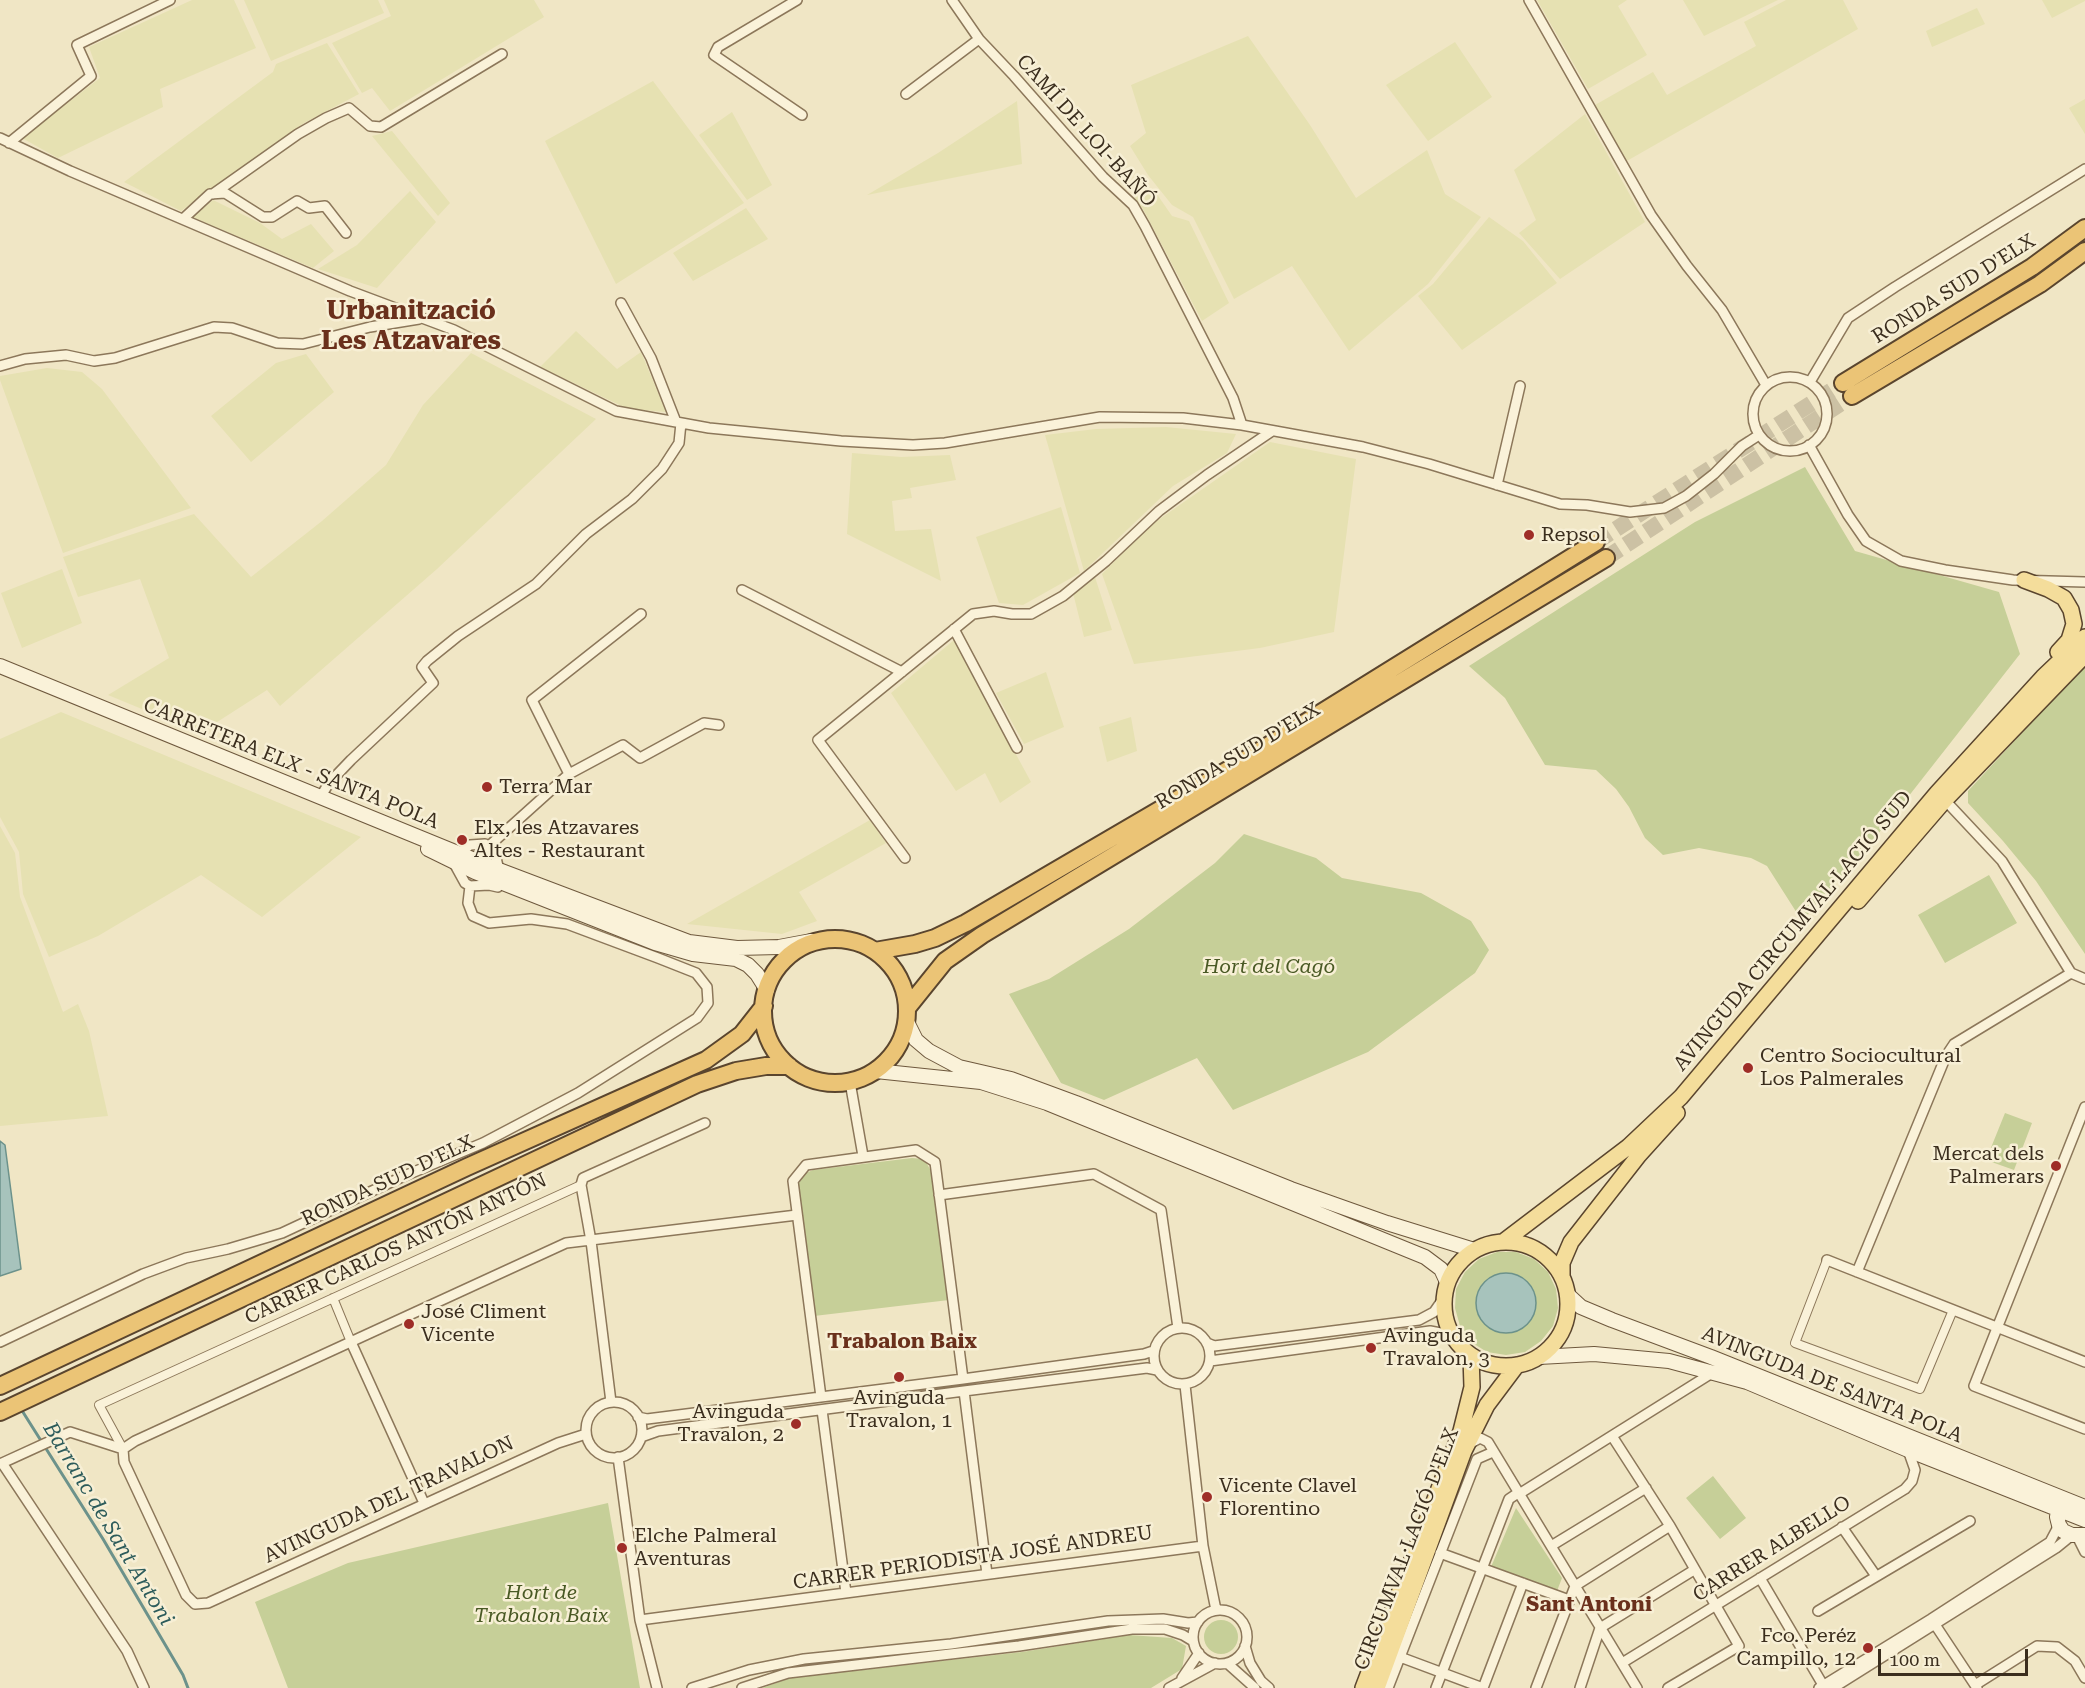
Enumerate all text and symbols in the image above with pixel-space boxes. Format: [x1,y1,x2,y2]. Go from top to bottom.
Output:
street label: CAMÍ DE LOI-BAÑÓ [1011,50,1161,212]
street label: RONDA SUD D'ELX [1868,229,2040,349]
district label: Urbanització Les Atzavares [321,295,501,356]
place label: Repsol [1541,523,1607,547]
marker: Repsol [1522,528,1536,542]
street label: CARRETERA ELX - SANTA POLA [140,694,442,834]
street label: RONDA SUD D'ELX [1151,697,1325,815]
place label: Terra Mar [499,775,592,799]
marker: Terra Mar [480,780,494,794]
street label: AVINGUDA CIRCUMVAL·LACIÓ SUD [1669,786,1917,1076]
place label: Elx, les Atzavares Altes - Restaurant [474,816,645,863]
marker: Elx, les Atzavares Altes - Restaurant [455,833,469,847]
park label: Hort del Cagó [1203,955,1335,979]
place label: Centro Sociocultural Los Palmerales [1760,1044,1961,1091]
marker: Centro Sociocultural Los Palmerales [1741,1061,1755,1075]
street label: RONDA SUD D'ELX [298,1130,478,1232]
place label: Mercat dels Palmerars [1933,1142,2044,1189]
marker: Mercat dels Palmerars [2049,1159,2063,1173]
street label: CARRER CARLOS ANTÓN ANTÓN [241,1168,551,1330]
place label: José Climent Vicente [421,1300,546,1347]
marker: José Climent Vicente [402,1317,416,1331]
street label: AVINGUDA DE SANTA POLA [1698,1322,1966,1448]
place label: Avinguda Travalon, 3 [1383,1324,1490,1371]
district label: Trabalon Baix [827,1329,977,1355]
marker: Avinguda Travalon, 3 [1364,1341,1378,1355]
marker: Avinguda Travalon, 1 [892,1370,906,1384]
place label: Avinguda Travalon, 1 [846,1386,952,1433]
place label: Avinguda Travalon, 2 [677,1400,784,1447]
marker: Avinguda Travalon, 2 [789,1417,803,1431]
water label: Barranc de Sant Antoni [37,1418,179,1630]
street label: CIRCUMVAL·LACIÓ D'ELX [1350,1424,1464,1674]
street label: AVINGUDA DEL TRAVALON [260,1431,518,1569]
place label: Vicente Clavel Florentino [1219,1474,1357,1521]
marker: Vicente Clavel Florentino [1200,1490,1214,1504]
street label: CARRER ALBELLO [1689,1491,1855,1607]
street label: CARRER PERIODISTA JOSÉ ANDREU [792,1521,1154,1595]
place label: Elche Palmeral Aventuras [634,1524,777,1571]
marker: Elche Palmeral Aventuras [615,1541,629,1555]
park label: Hort de Trabalon Baix [474,1581,608,1628]
district label: Sant Antoni [1526,1592,1652,1618]
place label: Fco. Peréz Campillo, 12 [1736,1624,1856,1671]
scale bar [1881,1637,2031,1675]
marker: Fco. Peréz Campillo, 12 [1861,1641,1875,1655]
text: 100 m [1889,1649,1940,1670]

